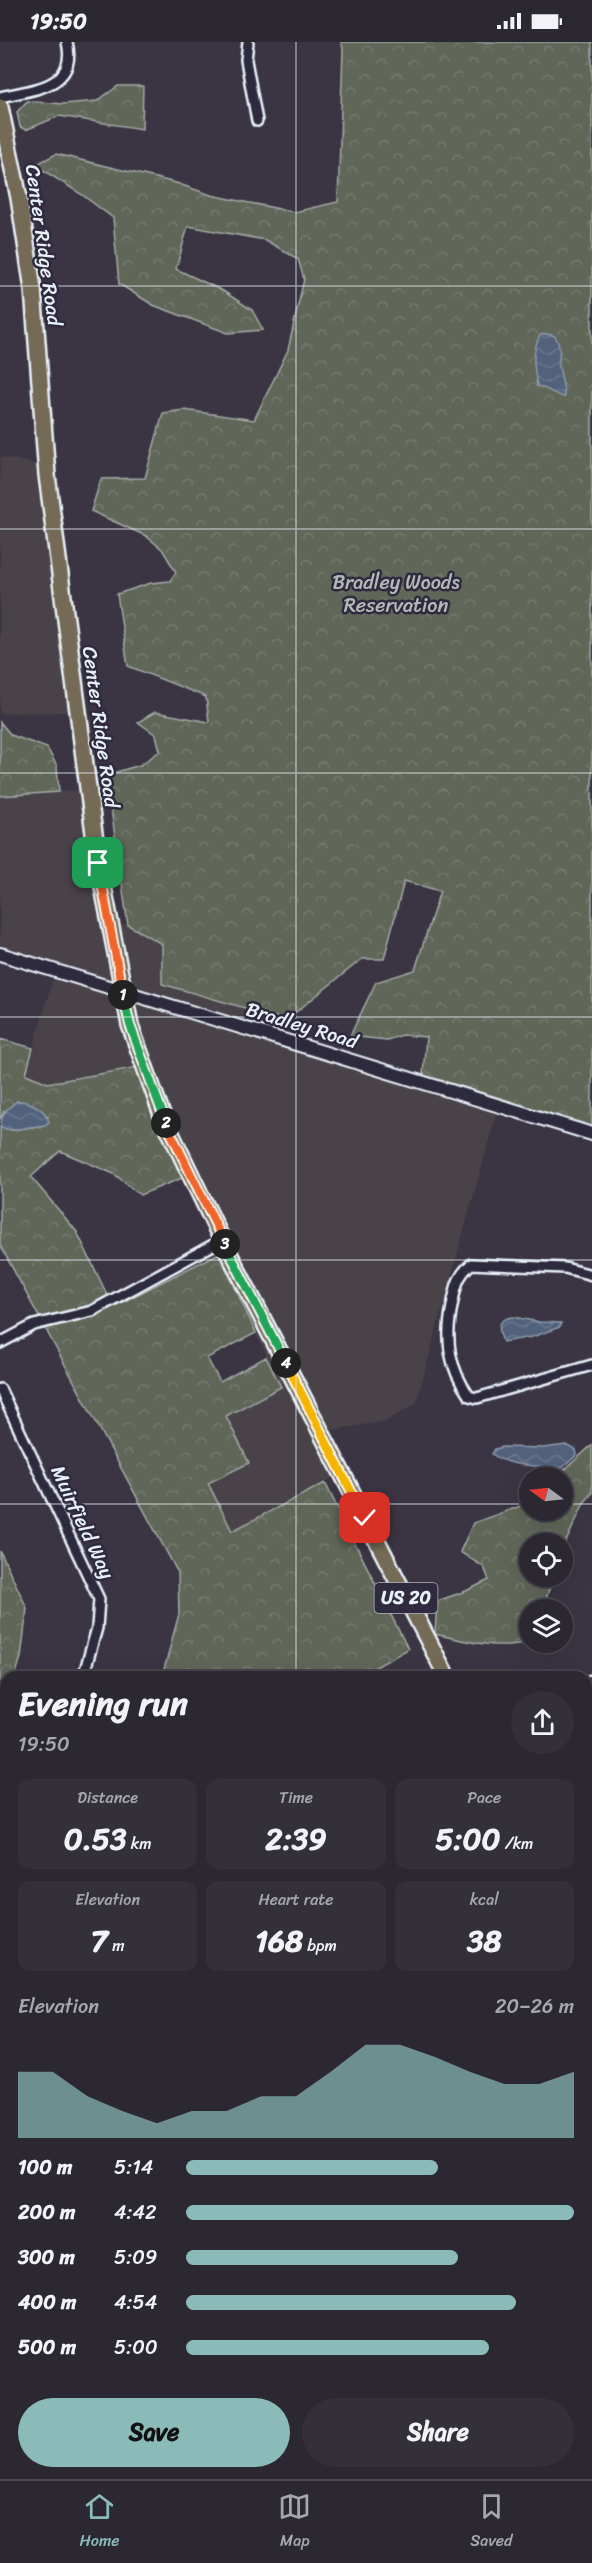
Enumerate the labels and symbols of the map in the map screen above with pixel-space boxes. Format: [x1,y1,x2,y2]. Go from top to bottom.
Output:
street label: Center Ridge Road [15,162,72,329]
park label: Bradley Woods Reservation [332,565,460,623]
street label: Center Ridge Road [72,644,129,811]
pin [72,837,123,888]
pin: 1 [108,980,138,1010]
street label: Bradley Road [241,992,364,1060]
pin: 2 [151,1108,181,1138]
pin: 3 [210,1229,240,1259]
pin: 4 [271,1348,301,1378]
street label: Muirfield Way [41,1459,125,1586]
north arrow [519,1467,573,1521]
pin [339,1492,390,1543]
road number: US 20 [374,1583,438,1613]

